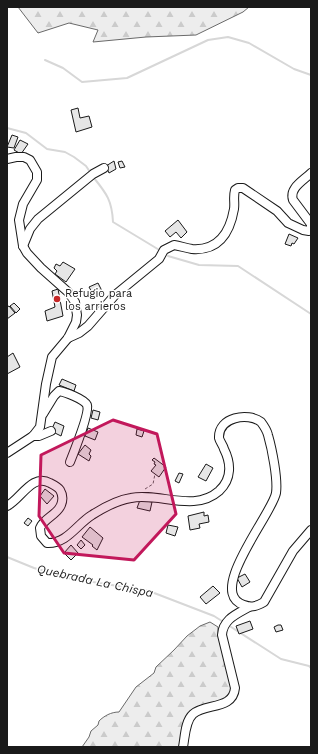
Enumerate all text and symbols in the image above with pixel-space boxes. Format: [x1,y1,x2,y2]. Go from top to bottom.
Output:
place label: Refugio para los arrieros [65,287,132,313]
marker: Refugio para los arrieros [52,294,62,304]
water label: Quebrada La Chispa [36,562,155,600]

